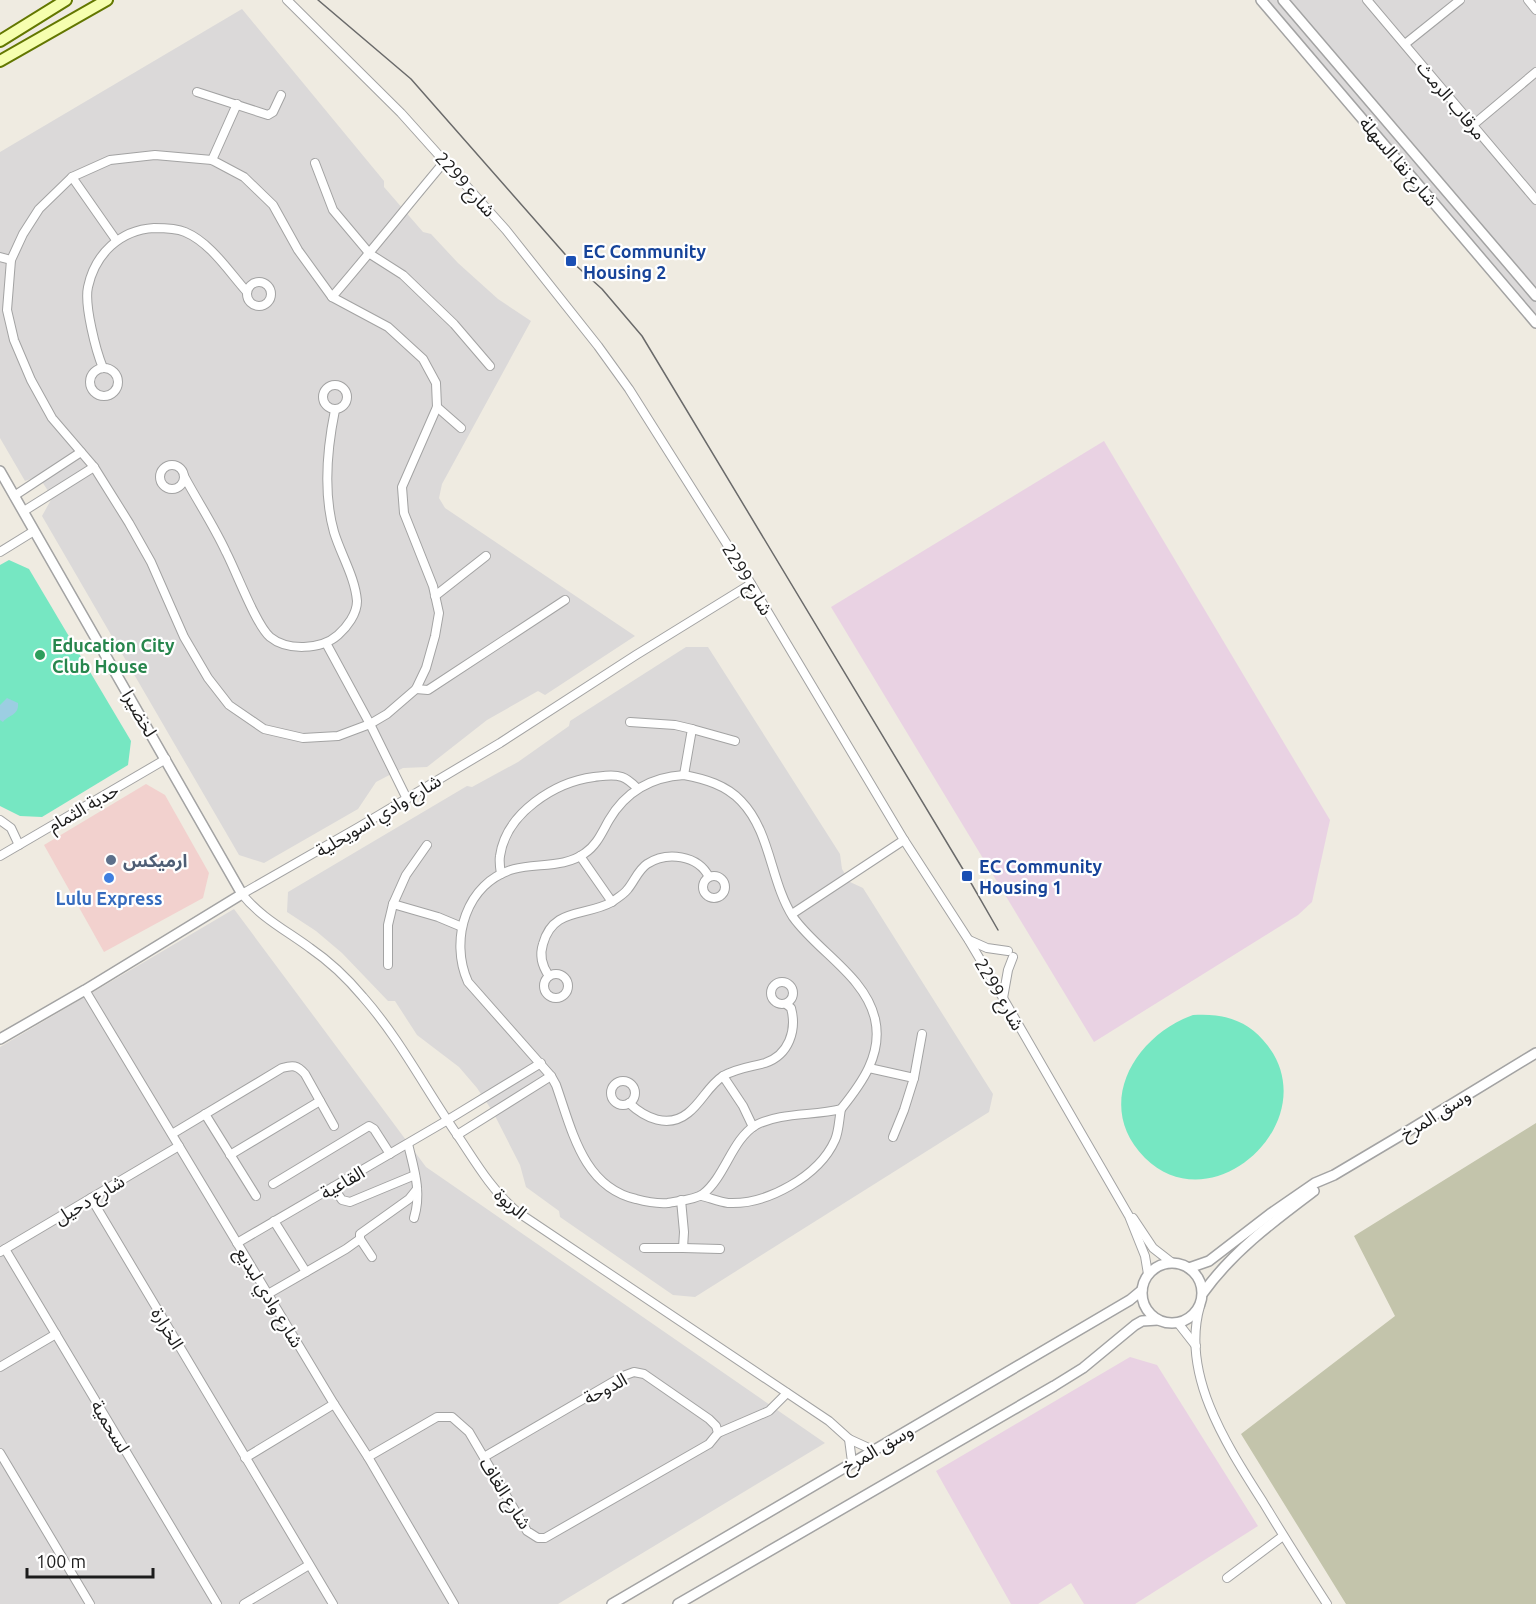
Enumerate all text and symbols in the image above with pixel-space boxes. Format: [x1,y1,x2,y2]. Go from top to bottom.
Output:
street label: مرقاب الرمث [1412,57,1490,144]
street label: شارع نقا السهلة [1352,112,1442,213]
street label: شارع 2299 [428,148,500,224]
place label: EC Community Housing 2 [583,241,707,282]
marker: EC Community Housing 2 [564,254,578,268]
street label: شارع 2299 [715,540,777,621]
place label: Education City Club House [52,635,175,676]
marker: Education City Club House [33,648,47,662]
street label: لخضيرا [117,686,161,741]
street label: شارع وادي اسويحلية [312,770,447,865]
street label: حدبة الثمام [44,779,124,839]
place label: ارميكس [123,850,187,872]
marker: ارميكس [104,853,118,867]
place label: EC Community Housing 1 [979,856,1103,897]
marker: EC Community Housing 1 [960,869,974,883]
marker: Lulu Express [102,871,116,885]
place label: Lulu Express [56,888,162,908]
street label: شارع 2299 [967,954,1029,1036]
street label: وسق المرخ [1396,1085,1476,1147]
street label: القاعية [316,1161,368,1203]
street label: شارع دحيل [50,1170,130,1232]
street label: الربوة [489,1184,531,1224]
street label: شارع وادي لبديع [228,1243,308,1353]
street label: الخرارة [146,1304,188,1353]
street label: الدوحة [580,1368,630,1408]
street label: لسحمية [88,1396,134,1456]
street label: وسق المرخ [838,1420,918,1480]
street label: شارع الغاف [472,1454,536,1535]
scale bar [27,1541,153,1579]
text: 100 m [36,1551,86,1571]

